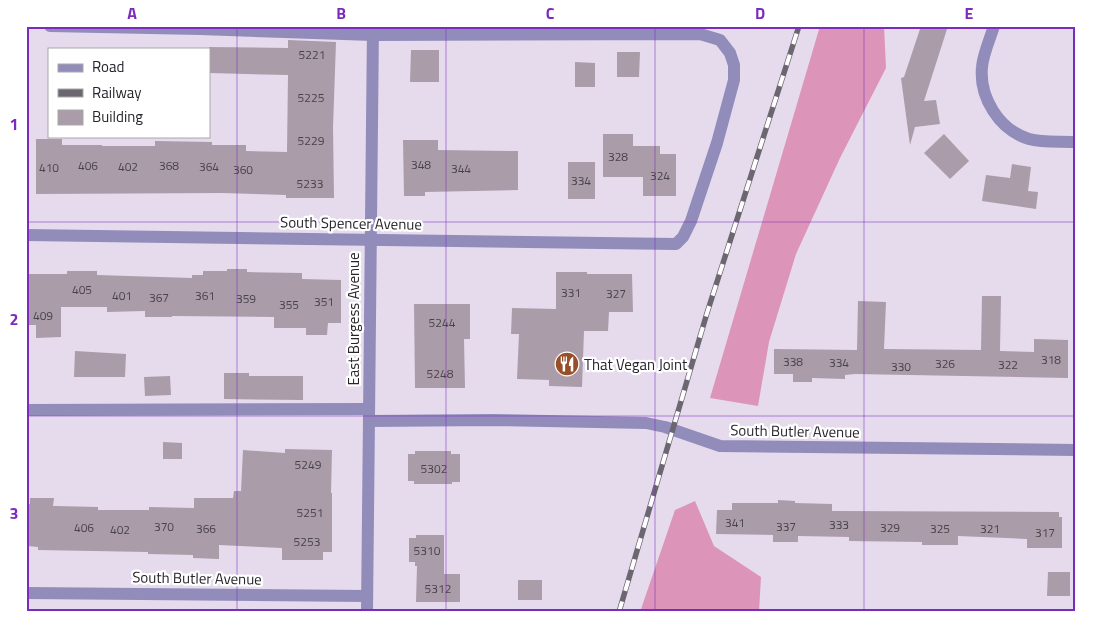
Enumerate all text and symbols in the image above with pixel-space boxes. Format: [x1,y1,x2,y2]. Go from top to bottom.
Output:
text: A [127,1,137,25]
text: B [336,1,346,25]
text: C [546,1,555,25]
text: D [755,1,765,25]
text: E [965,1,974,25]
house number: 5221 [299,45,325,64]
legend [48,48,210,138]
text: Road [92,55,124,78]
text: Railway [92,81,142,104]
house number: 5225 [298,88,325,107]
text: Building [92,105,143,128]
text: 1 [10,112,18,136]
house number: 5229 [298,131,325,150]
house number: 328 [608,147,628,166]
house number: 348 [411,155,431,174]
house number: 406 [78,156,98,175]
house number: 368 [159,156,179,175]
house number: 402 [118,157,138,176]
house number: 364 [199,157,219,176]
house number: 410 [39,158,59,177]
house number: 344 [451,159,471,178]
house number: 360 [233,160,253,179]
house number: 324 [650,166,670,185]
house number: 334 [571,171,591,190]
house number: 5233 [297,174,323,193]
street label: South Spencer Avenue [280,210,422,236]
street label: East Burgess Avenue [342,252,365,386]
house number: 405 [72,280,92,299]
house number: 331 [561,283,581,302]
house number: 327 [606,284,626,303]
house number: 401 [112,286,132,305]
house number: 361 [195,286,215,305]
house number: 367 [149,288,169,307]
house number: 359 [236,289,256,308]
house number: 351 [314,292,334,311]
house number: 355 [279,295,299,314]
house number: 409 [33,306,53,325]
text: 2 [10,307,18,331]
house number: 5244 [429,313,456,332]
house number: 318 [1041,350,1061,369]
restaurant icon: That Vegan Joint [554,351,580,377]
house number: 338 [783,352,803,371]
place label: That Vegan Joint [584,353,688,376]
house number: 334 [829,353,849,372]
house number: 326 [935,354,955,373]
house number: 322 [998,355,1018,374]
house number: 330 [891,357,911,376]
house number: 5248 [427,364,454,383]
street label: South Butler Avenue [730,418,860,444]
house number: 5249 [295,455,322,474]
house number: 5302 [421,459,447,478]
text: 3 [10,501,18,525]
house number: 5251 [297,503,323,522]
house number: 341 [725,513,745,532]
house number: 333 [829,515,849,534]
house number: 370 [154,517,174,536]
house number: 337 [776,517,796,536]
house number: 406 [74,518,94,537]
house number: 329 [880,518,900,537]
house number: 366 [196,519,216,538]
house number: 325 [930,519,950,538]
house number: 321 [980,519,1000,538]
house number: 402 [110,520,130,539]
house number: 317 [1035,523,1055,542]
house number: 5253 [294,532,320,551]
house number: 5310 [414,541,441,560]
street label: South Butler Avenue [132,565,262,591]
house number: 5312 [425,579,451,598]

